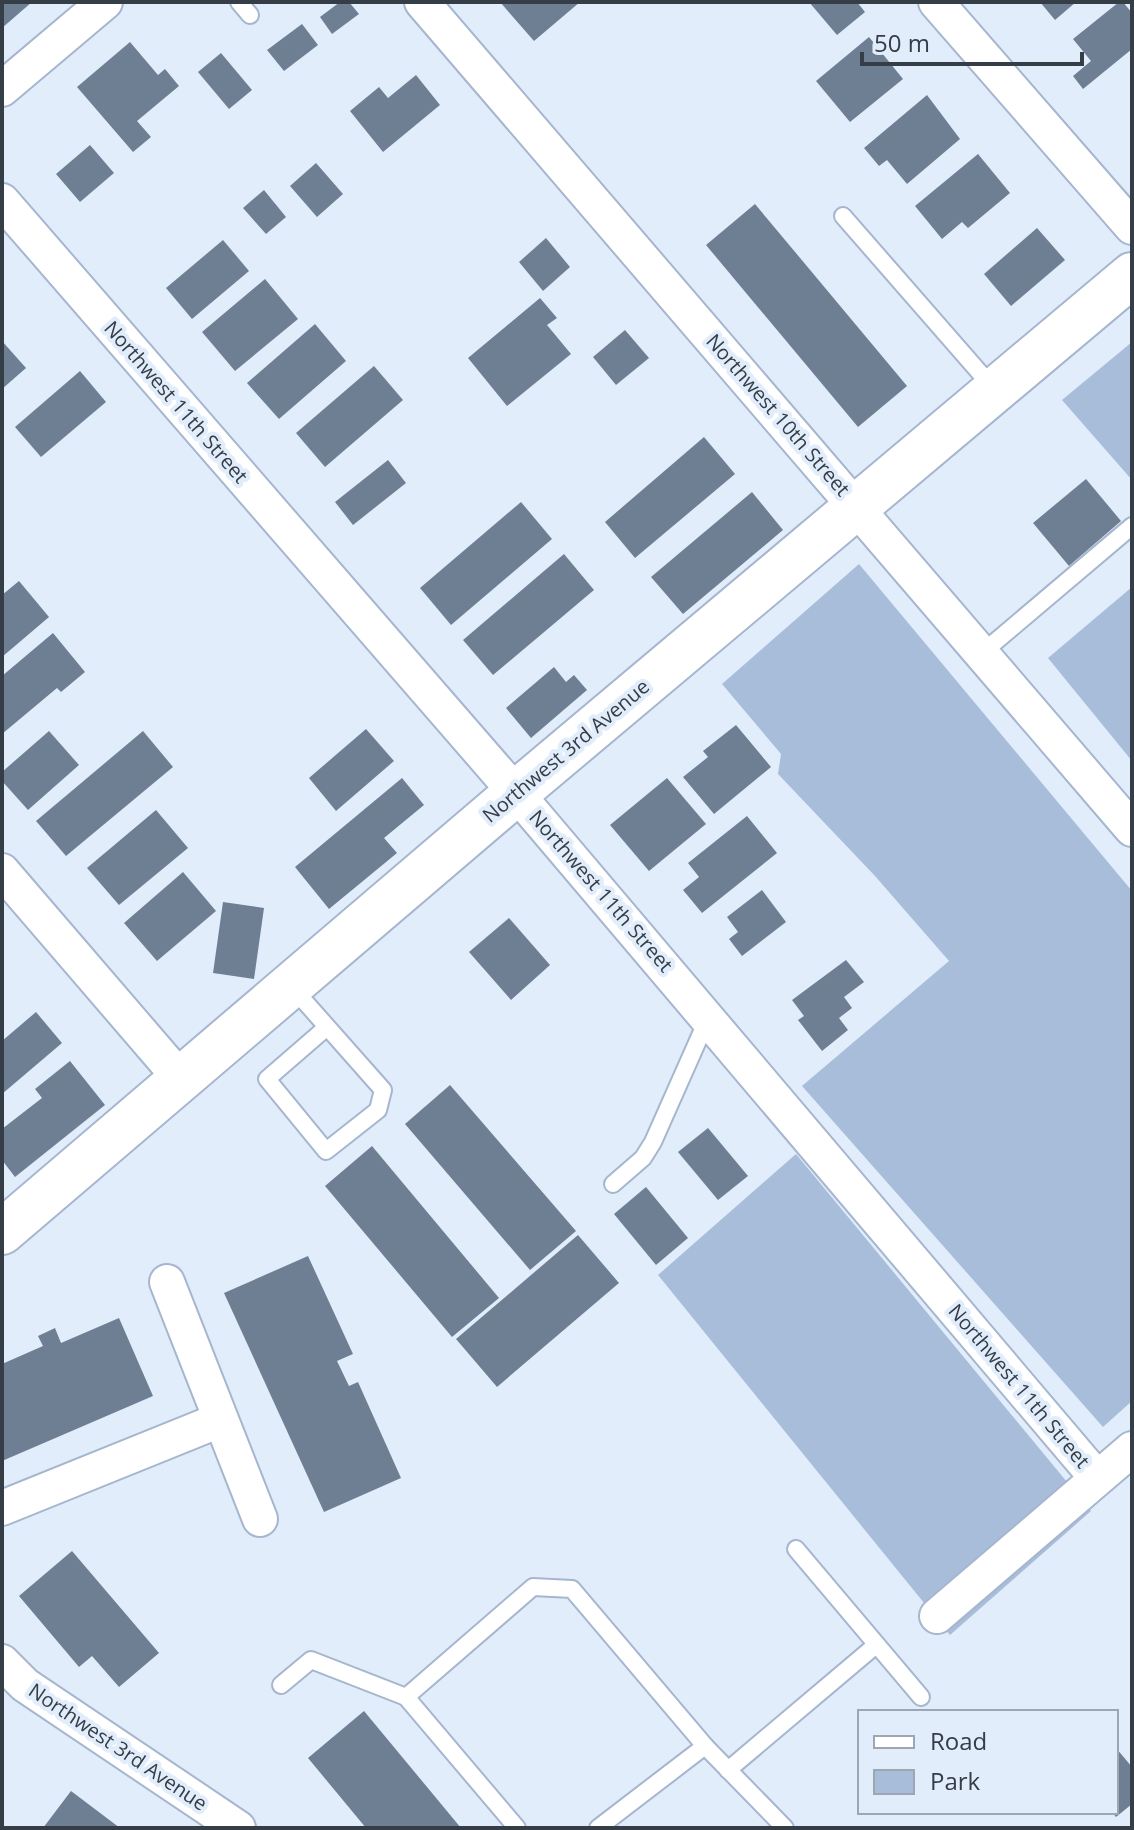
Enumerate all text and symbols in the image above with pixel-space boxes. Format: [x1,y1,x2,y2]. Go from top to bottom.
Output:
scale bar [862,16,1082,66]
text: 50 m [874,26,930,59]
street label: Northwest 11th Street [98,315,254,488]
street label: Northwest 10th Street [700,328,856,501]
street label: Northwest 3rd Avenue [477,673,655,828]
street label: Northwest 11th Street [523,804,679,977]
street label: Northwest 11th Street [943,1298,1096,1473]
street label: Northwest 3rd Avenue [24,1677,213,1816]
legend [858,1710,1118,1814]
text: Road [930,1724,987,1757]
text: Park [930,1764,981,1797]

